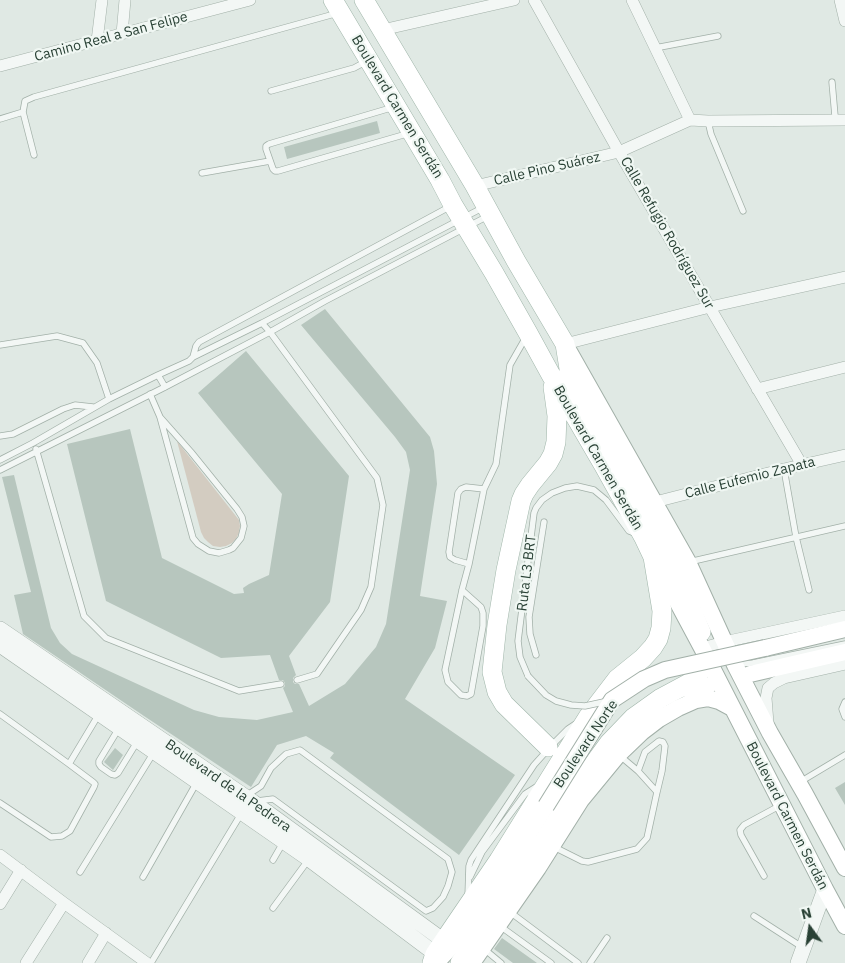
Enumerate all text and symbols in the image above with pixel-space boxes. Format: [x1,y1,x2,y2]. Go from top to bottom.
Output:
street label: Camino Real a San Felipe [33,8,189,66]
street label: Boulevard Carmen Serdán [348,32,446,182]
street label: Calle Pino Suárez [492,149,602,189]
street label: Calle Refugio Rodríguez Sur [616,154,718,312]
street label: Boulevard Carmen Serdán [550,383,646,533]
street label: Calle Eufemio Zapata [683,454,817,502]
street label: Ruta L3 BRT [514,534,540,612]
street label: Boulevard Norte [550,697,622,791]
street label: Boulevard de la Pedrera [162,736,294,836]
street label: Boulevard Carmen Serdán [742,739,832,893]
north arrow [785,903,835,953]
text: N [799,903,813,923]

